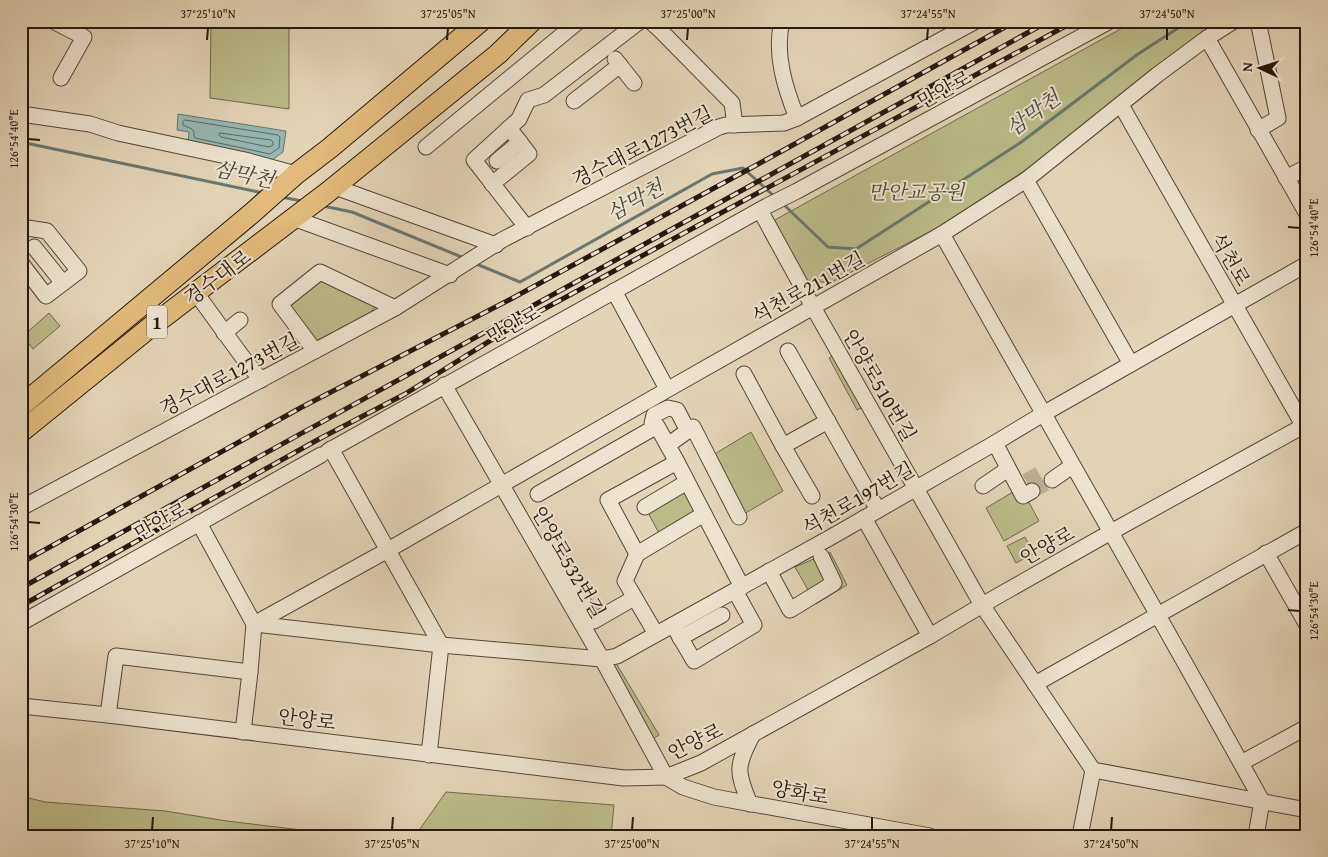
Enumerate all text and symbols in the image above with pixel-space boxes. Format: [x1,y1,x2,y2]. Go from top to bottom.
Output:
text: 37°25'10"N [180,5,236,22]
text: 37°25'05"N [420,5,476,22]
text: 37°25'00"N [660,5,716,22]
text: 37°24'55"N [900,5,956,22]
text: 37°24'50"N [1139,5,1195,22]
north arrow [1236,42,1286,92]
text: N [1237,61,1257,72]
street label: 만안로 [912,63,976,115]
water label: 삼막천 [999,82,1068,143]
street label: 경수대로1273번길 [567,98,717,194]
text: 126°54'40"E [5,109,22,169]
water label: 삼막천 [211,153,279,196]
water label: 삼막천 [601,171,671,228]
park label: 만안교공원 [868,177,966,206]
text: 126°54'40"E [1305,198,1322,258]
street label: 석천로 [1204,227,1258,291]
street label: 경수대로 [177,242,257,312]
street label: 석천로211번길 [746,244,870,330]
street label: 만안로 [481,297,545,351]
road number: 1 [147,306,167,338]
street label: 안양로510번길 [836,323,924,447]
street label: 경수대로1273번길 [154,325,304,423]
street label: 석천로197번길 [796,454,920,542]
text: 126°54'30"E [5,492,22,552]
street label: 만안로 [129,494,193,548]
street label: 안양로532번길 [525,500,613,624]
street label: 안양로 [1015,518,1079,572]
text: 126°54'30"E [1305,581,1322,641]
street label: 안양로 [276,701,338,737]
street label: 안양로 [663,715,727,767]
street label: 양화로 [769,773,831,811]
text: 37°25'10"N [124,835,180,852]
text: 37°25'05"N [364,835,420,852]
text: 37°25'00"N [604,835,660,852]
text: 37°24'55"N [844,835,900,852]
text: 37°24'50"N [1083,835,1139,852]

